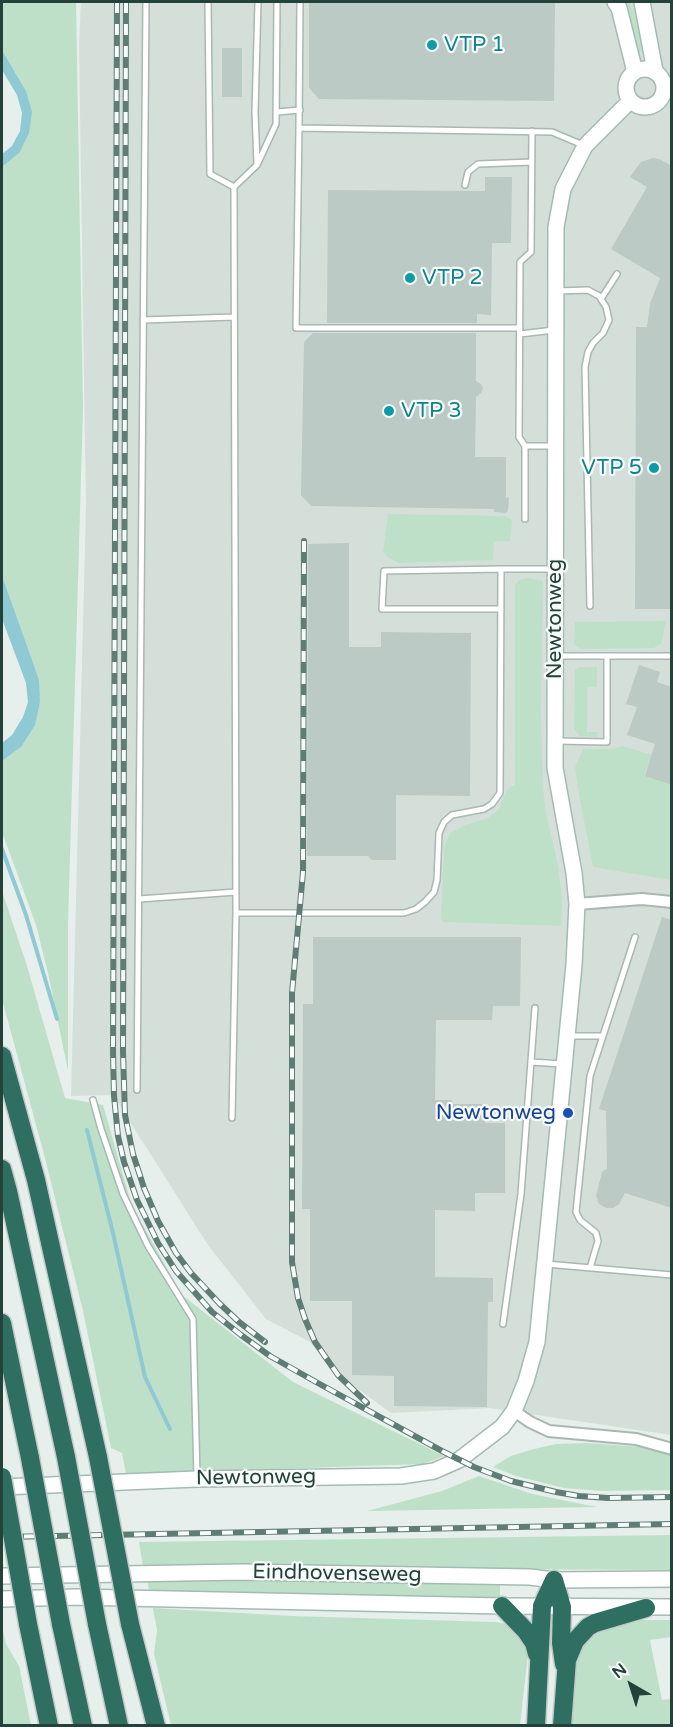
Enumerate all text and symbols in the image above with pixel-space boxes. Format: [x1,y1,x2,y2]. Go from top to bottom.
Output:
place label: VTP 1 [444,32,505,58]
marker: VTP 1 [425,38,439,52]
place label: VTP 2 [422,265,483,291]
marker: VTP 2 [403,271,417,285]
place label: VTP 3 [401,398,462,424]
marker: VTP 3 [382,404,396,418]
place label: VTP 5 [581,455,642,481]
marker: VTP 5 [647,461,661,475]
street label: Newtonweg [542,559,568,679]
place label: Newtonweg [436,1100,556,1126]
marker: Newtonweg [561,1106,575,1120]
street label: Newtonweg [196,1464,316,1492]
street label: Eindhovenseweg [252,1560,422,1588]
north arrow [601,1655,661,1715]
text: N [608,1659,631,1683]

